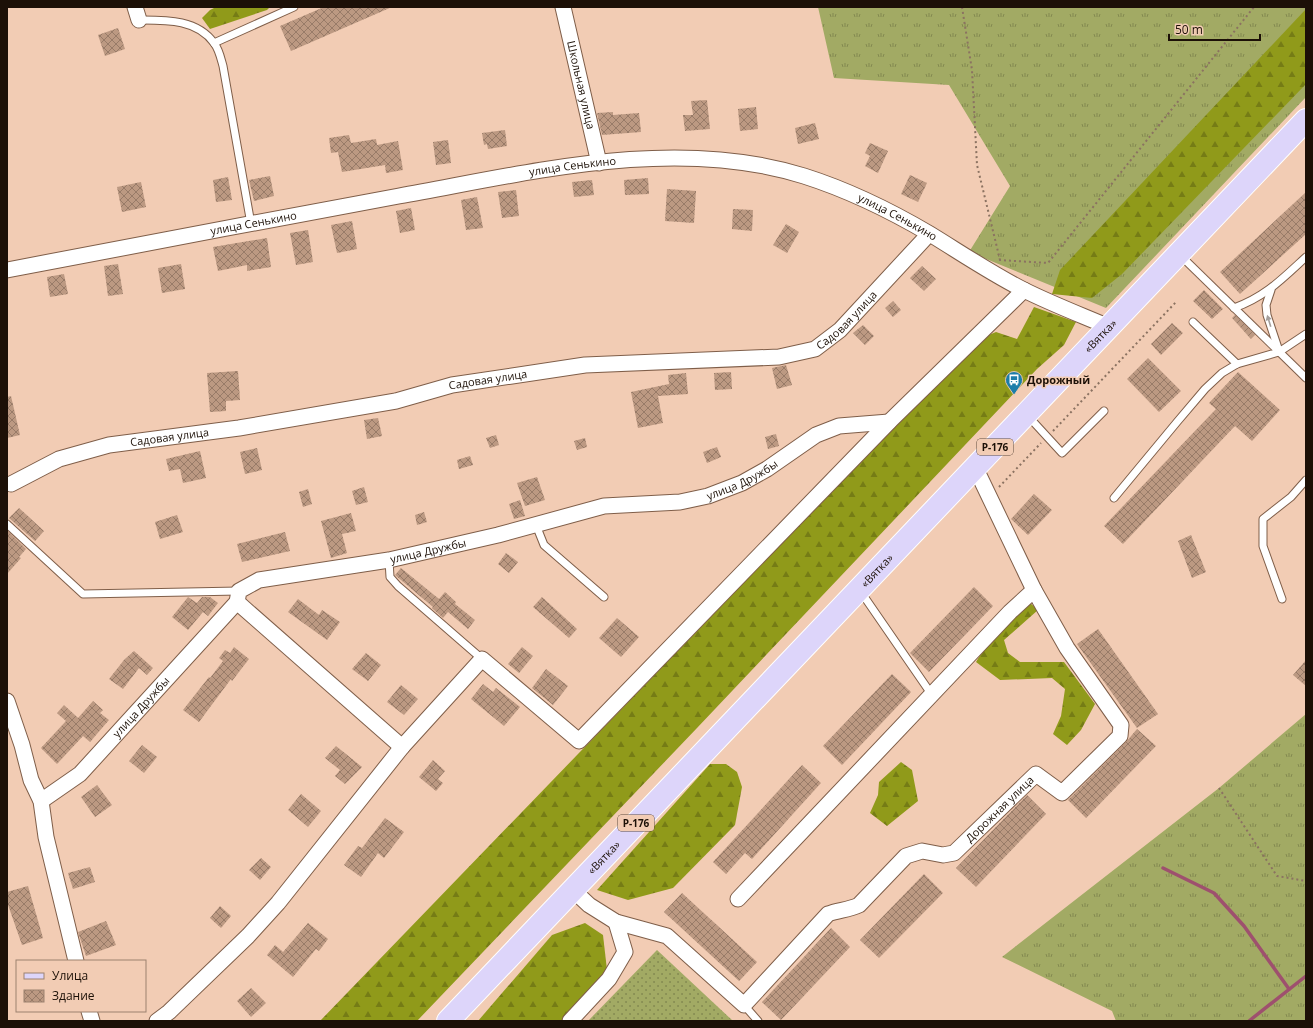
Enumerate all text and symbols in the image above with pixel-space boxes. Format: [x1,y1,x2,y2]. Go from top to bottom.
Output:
scale bar [1169,16,1260,42]
text: 50 m [1175,21,1203,38]
street label: Школьная улица [564,39,599,131]
street label: улица Сенькино [528,153,617,179]
street label: улица Сенькино [856,190,941,244]
street label: улица Сенькино [209,207,298,238]
street label: Садовая улица [813,287,880,353]
street label: «Вятка» [1080,315,1120,356]
one-way arrow [1266,315,1272,327]
street label: Садовая улица [448,366,528,392]
bus stop icon: Дорожный [1004,370,1024,395]
place label: Дорожный [1027,372,1090,387]
street label: Садовая улица [129,424,210,449]
road number: Р-176 [977,439,1013,455]
street label: улица Дружбы [704,456,780,503]
street label: улица Дружбы [389,535,467,567]
street label: «Вятка» [857,550,897,590]
street label: улица Дружбы [109,673,172,740]
street label: Дорожная улица [962,772,1037,845]
road number: Р-176 [618,815,654,831]
street label: «Вятка» [584,837,623,877]
legend [16,960,146,1012]
text: Улица [52,967,88,984]
text: Здание [52,987,95,1004]

